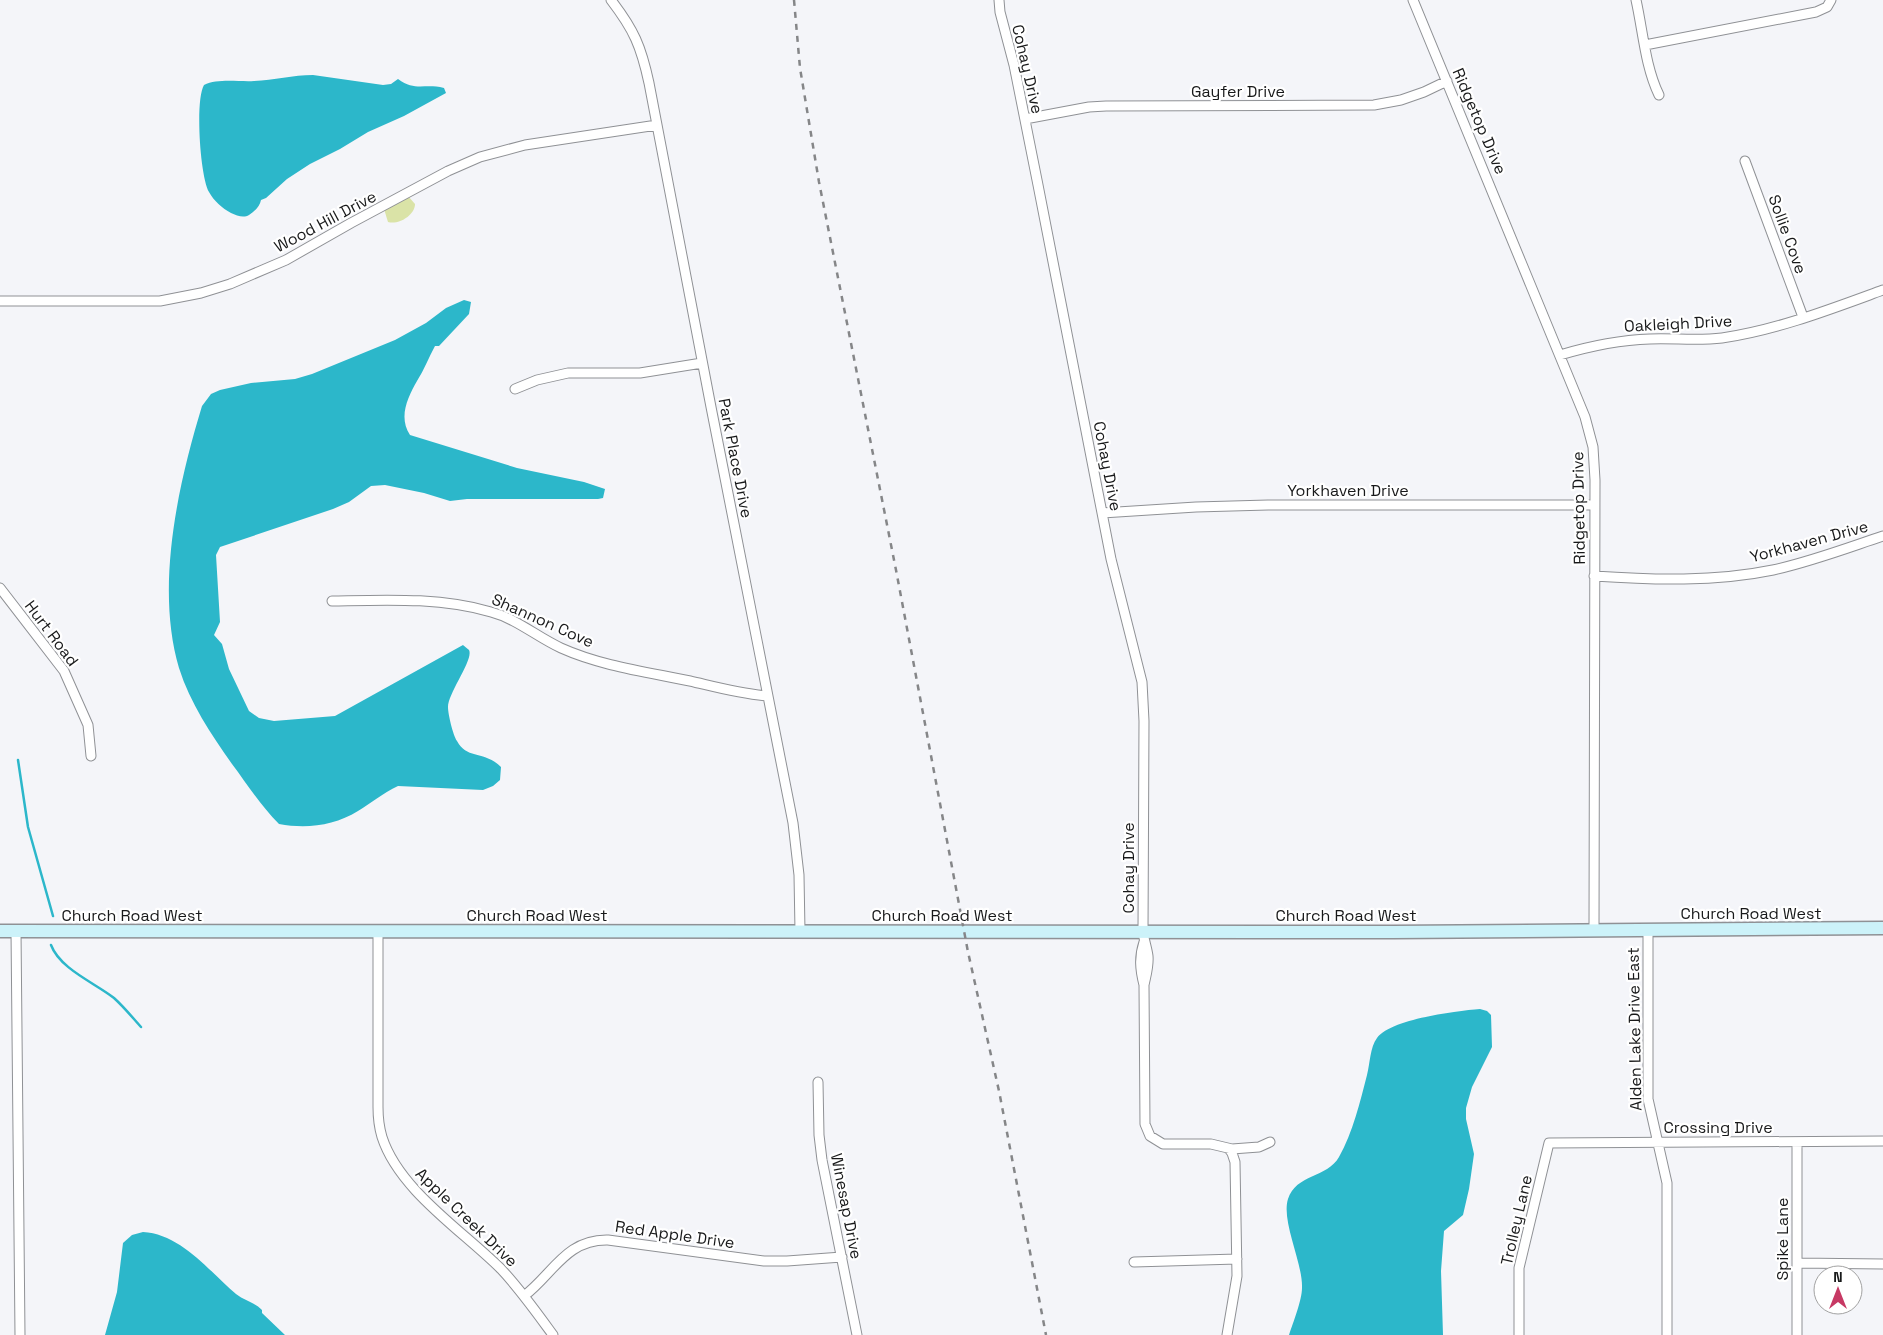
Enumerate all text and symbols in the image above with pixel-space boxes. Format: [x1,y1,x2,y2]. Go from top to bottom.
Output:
street label: Cohay Drive [1007,22,1048,116]
street label: Ridgetop Drive [1448,65,1511,178]
street label: Gayfer Drive [1191,81,1285,102]
street label: Wood Hill Drive [271,186,380,257]
street label: Sollie Cove [1764,192,1812,277]
street label: Oakleigh Drive [1623,310,1733,337]
street label: Park Place Drive [714,397,757,520]
street label: Cohay Drive [1089,419,1127,513]
street label: Ridgetop Drive [1567,451,1590,565]
street label: Yorkhaven Drive [1287,480,1409,501]
street label: Yorkhaven Drive [1748,516,1871,567]
street label: Shannon Cove [488,589,597,652]
street label: Hurt Road [20,596,83,670]
street label: Cohay Drive [1118,822,1139,914]
street label: Church Road West [1680,903,1822,924]
street label: Church Road West [61,905,203,926]
street label: Church Road West [466,905,608,926]
street label: Church Road West [871,905,1013,926]
street label: Church Road West [1275,905,1417,926]
street label: Alden Lake Drive East [1623,947,1646,1111]
street label: Crossing Drive [1663,1117,1773,1138]
street label: Winesap Drive [826,1151,867,1261]
street label: Apple Creek Drive [411,1163,522,1272]
street label: Trolley Lane [1496,1173,1537,1267]
street label: Spike Lane [1772,1197,1793,1281]
street label: Red Apple Drive [614,1216,736,1253]
north arrow [1813,1265,1863,1315]
text: N [1833,1268,1843,1286]

